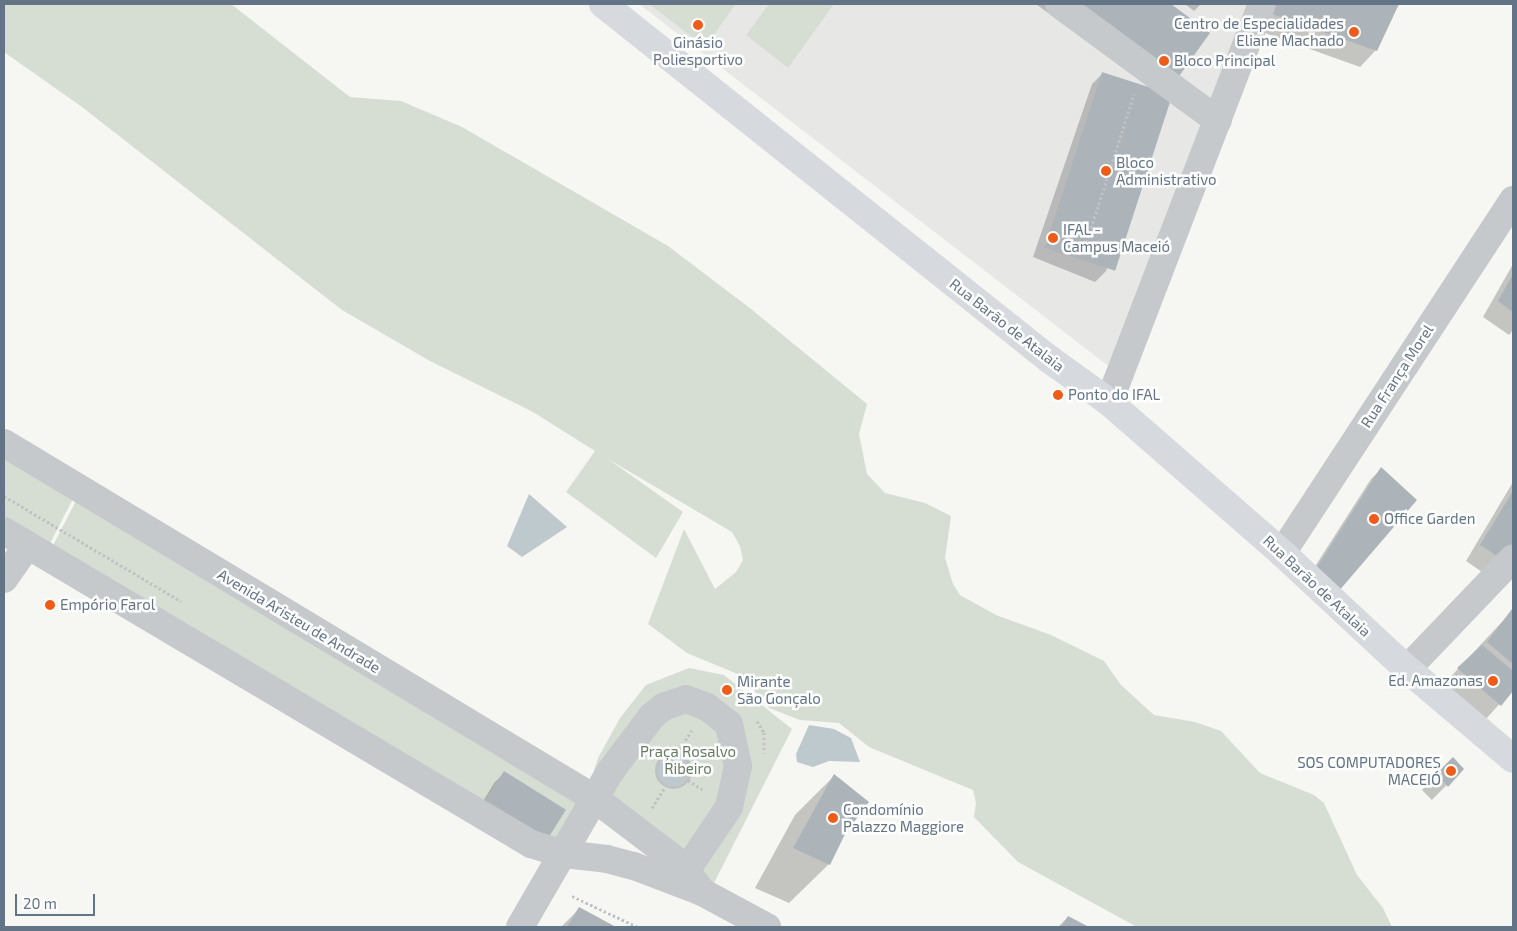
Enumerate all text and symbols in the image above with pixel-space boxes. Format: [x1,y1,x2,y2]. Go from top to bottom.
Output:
place label: Centro de Especialidades Eliane Machado [1174,14,1344,49]
marker: Ginásio Poliesportivo [692,19,704,31]
marker: Centro de Especialidades Eliane Machado [1348,26,1360,38]
place label: Ginásio Poliesportivo [653,33,743,68]
place label: Bloco Principal [1174,52,1275,70]
marker: Bloco Principal [1158,55,1170,67]
place label: Bloco Administrativo [1116,153,1217,188]
marker: Bloco Administrativo [1100,165,1112,177]
place label: IFAL - Campus Maceió [1063,220,1170,255]
marker: IFAL - Campus Maceió [1047,232,1059,244]
street label: Rua Barão de Atalaia [946,275,1068,375]
street label: Rua França Morel [1357,321,1437,431]
place label: Ponto do IFAL [1068,386,1160,404]
marker: Ponto do IFAL [1052,389,1064,401]
place label: Office Garden [1384,510,1475,528]
marker: Office Garden [1368,513,1380,525]
street label: Rua Barão de Atalaia [1259,531,1375,641]
street label: Avenida Aristeu de Andrade [214,565,384,677]
place label: Empório Farol [60,596,155,614]
marker: Empório Farol [44,599,56,611]
place label: Mirante São Gonçalo [737,672,821,707]
place label: Ed. Amazonas [1388,672,1483,690]
marker: Ed. Amazonas [1487,675,1499,687]
marker: Mirante São Gonçalo [721,684,733,696]
park label: Praça Rosalvo Ribeiro [640,742,736,777]
place label: SOS COMPUTADORES MACEIÓ [1297,753,1441,788]
marker: SOS COMPUTADORES MACEIÓ [1445,765,1457,777]
place label: Condomínio Palazzo Maggiore [843,800,964,835]
marker: Condomínio Palazzo Maggiore [827,812,839,824]
scale bar [18,884,98,916]
text: 20 m [23,894,57,912]

